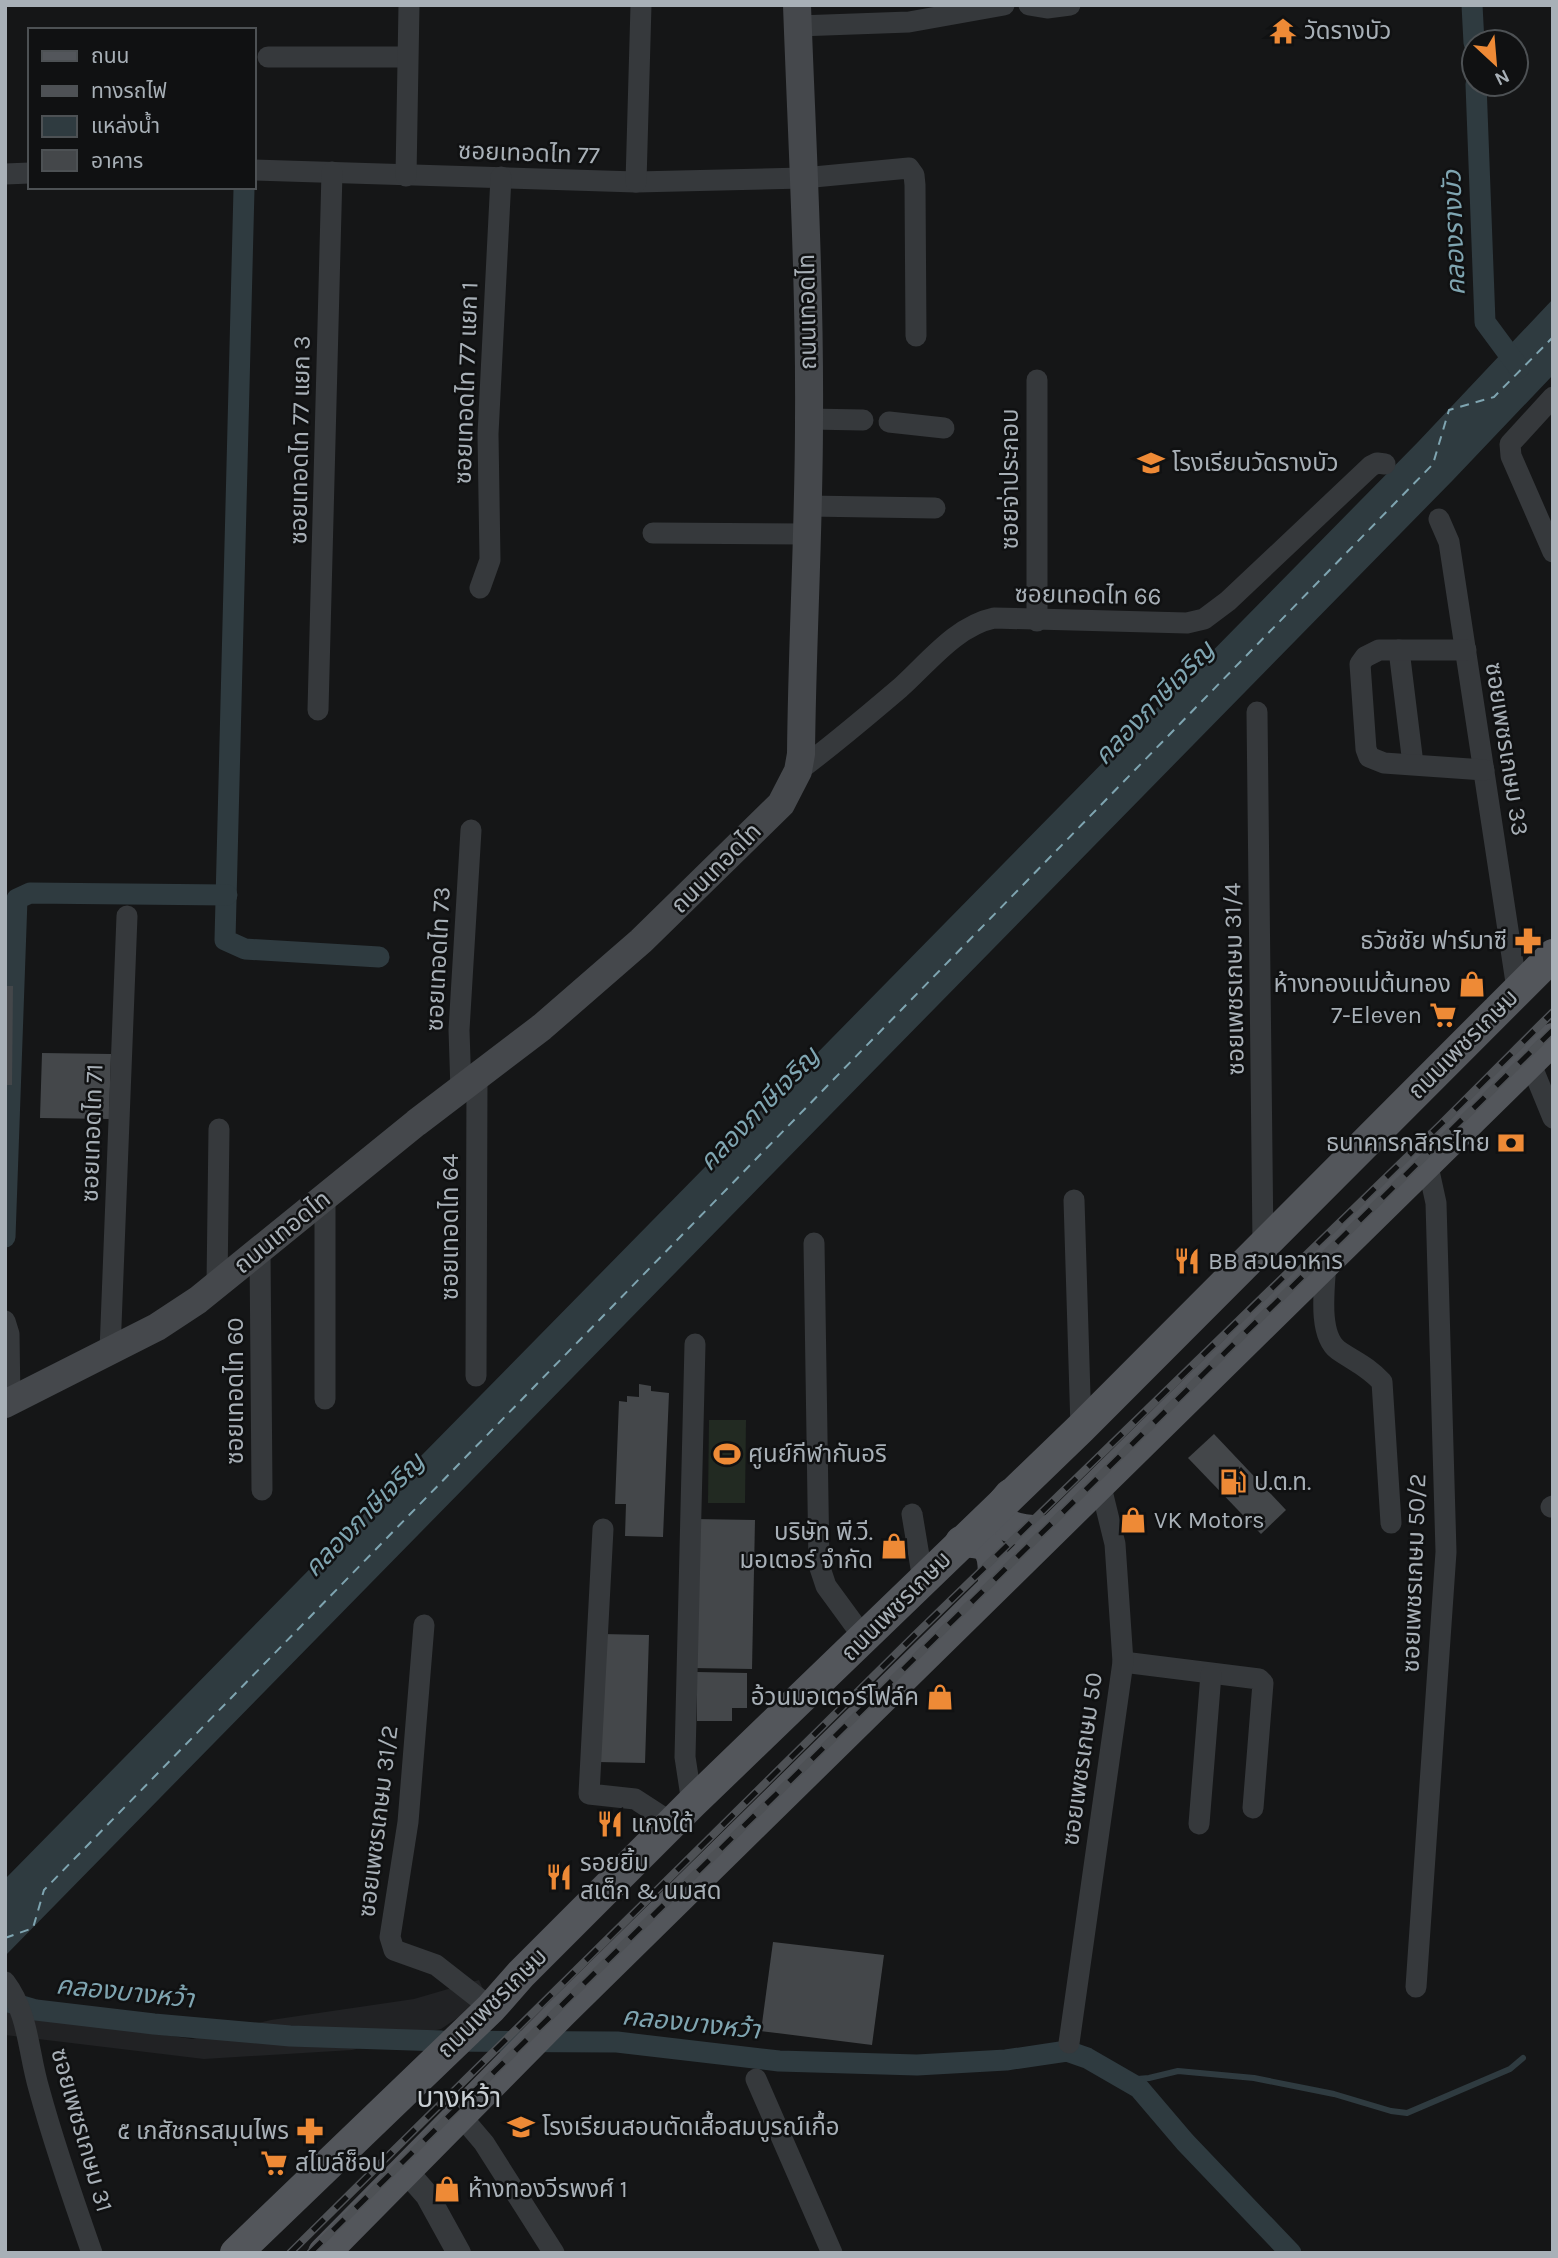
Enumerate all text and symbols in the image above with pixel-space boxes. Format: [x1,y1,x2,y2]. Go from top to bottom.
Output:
temple icon: วัดรางบัว [1268,16,1298,46]
place label: วัดรางบัว [1304,17,1391,45]
legend [28,28,256,189]
north arrow [1460,28,1530,98]
text: ถนน [91,44,129,68]
text: N [1491,65,1513,90]
text: ทางรถไฟ [91,79,167,103]
text: แหล่งน้ำ [91,111,160,138]
street label: ซอยเทอดไท 77 [458,137,600,169]
text: อาคาร [91,149,143,173]
water label: คลองรางบัว [1436,169,1472,296]
street label: ถนนเทอดไท [792,254,822,370]
street label: ซอยเทอดไท 77 แยก 1 [448,281,484,485]
street label: ซอยเทอดไท 77 แยก 3 [284,335,316,545]
street label: ซอยจ่าประกอบ [996,409,1024,549]
school or university icon: โรงเรียนวัดรางบัว [1136,448,1166,478]
place label: โรงเรียนวัดรางบัว [1172,449,1339,477]
street label: ซอยเทอดไท 66 [1014,580,1162,610]
water label: คลองภาษีเจริญ [1087,634,1222,771]
street label: ซอยเพชรเกษม 33 [1479,660,1535,838]
street label: ถนนเทอดไท [665,817,767,919]
street label: ซอยเพชรเกษม 31/4 [1218,882,1250,1076]
street label: ซอยเทอดไท 73 [420,886,456,1032]
pharmacy icon: ธวัชชัย ฟาร์มาซี [1513,926,1543,956]
place label: ธวัชชัย ฟาร์มาซี [1360,927,1507,955]
shop icon: ห้างทองแม่ต้นทอง [1457,969,1487,999]
place label: ห้างทองแม่ต้นทอง [1273,970,1451,998]
street label: ถนนเพชรเกษม [1402,983,1524,1105]
supermarket icon: 7-Eleven [1428,1000,1458,1030]
place label: 7-Eleven [1331,1001,1422,1029]
water label: คลองภาษีเจริญ [692,1040,827,1177]
street label: ซอยเทอดไท 71 [76,1063,108,1203]
bank icon: ธนาคารกสิกรไทย [1496,1128,1526,1158]
place label: ธนาคารกสิกรไทย [1326,1129,1490,1157]
street label: ซอยเทอดไท 64 [436,1154,464,1300]
street label: ถนนเทอดไท [228,1185,336,1279]
restaurant icon: BB สวนอาหาร [1172,1246,1202,1276]
place label: BB สวนอาหาร [1208,1247,1343,1275]
street label: ซอยเทอดไท 60 [221,1317,249,1465]
sports icon: ศูนย์กีฬากันอริ [712,1439,742,1469]
place label: ศูนย์กีฬากันอริ [748,1440,887,1469]
water label: คลองภาษีเจริญ [297,1446,432,1583]
fuel station icon: ป.ต.ท. [1218,1467,1248,1497]
place label: ป.ต.ท. [1254,1468,1311,1496]
street label: ซอยเพชรเกษม 50/2 [1397,1473,1431,1673]
shop icon: VK Motors [1118,1505,1148,1535]
place label: VK Motors [1154,1506,1265,1534]
place label: บริษัท พี.วี. มอเตอร์ จำกัด [740,1518,873,1574]
shop icon: บริษัท พี.วี. มอเตอร์ จำกัด [879,1531,909,1561]
street label: ถนนเพชรเกษม [835,1545,957,1667]
street label: ซอยเพชรเกษม 50 [1056,1671,1108,1847]
shop icon: อ้วนมอเตอร์โฟล์ค [925,1682,955,1712]
place label: อ้วนมอเตอร์โฟล์ค [751,1683,919,1711]
street label: ซอยเพชรเกษม 31/2 [352,1723,404,1919]
restaurant icon: แกงใต้ [595,1809,625,1839]
place label: แกงใต้ [631,1810,694,1838]
place label: รอยยิ้ม สเต็ก & นมสด [580,1847,722,1905]
restaurant icon: รอยยิ้ม สเต็ก & นมสด [544,1862,574,1892]
street label: ถนนเพชรเกษม [431,1942,553,2064]
water label: คลองบางหว้า [54,1969,197,2015]
water label: คลองบางหว้า [620,2000,763,2046]
street label: ซอยเพชรเกษม 31 [45,2045,119,2215]
district label: บางหว้า [417,2081,501,2114]
place label: โรงเรียนสอนตัดเสื้อสมบูรณ์เกื้อ [542,2110,840,2142]
school or university icon: โรงเรียนสอนตัดเสื้อสมบูรณ์เกื้อ [506,2112,536,2142]
pharmacy icon: ๕ เภสัชกรสมุนไพร [295,2116,325,2146]
place label: ๕ เภสัชกรสมุนไพร [117,2117,289,2146]
supermarket icon: สไมล์ช็อป [259,2148,289,2178]
place label: สไมล์ช็อป [295,2149,386,2177]
shop icon: ห้างทองวีรพงศ์ 1 [432,2174,462,2204]
place label: ห้างทองวีรพงศ์ 1 [468,2175,628,2203]

